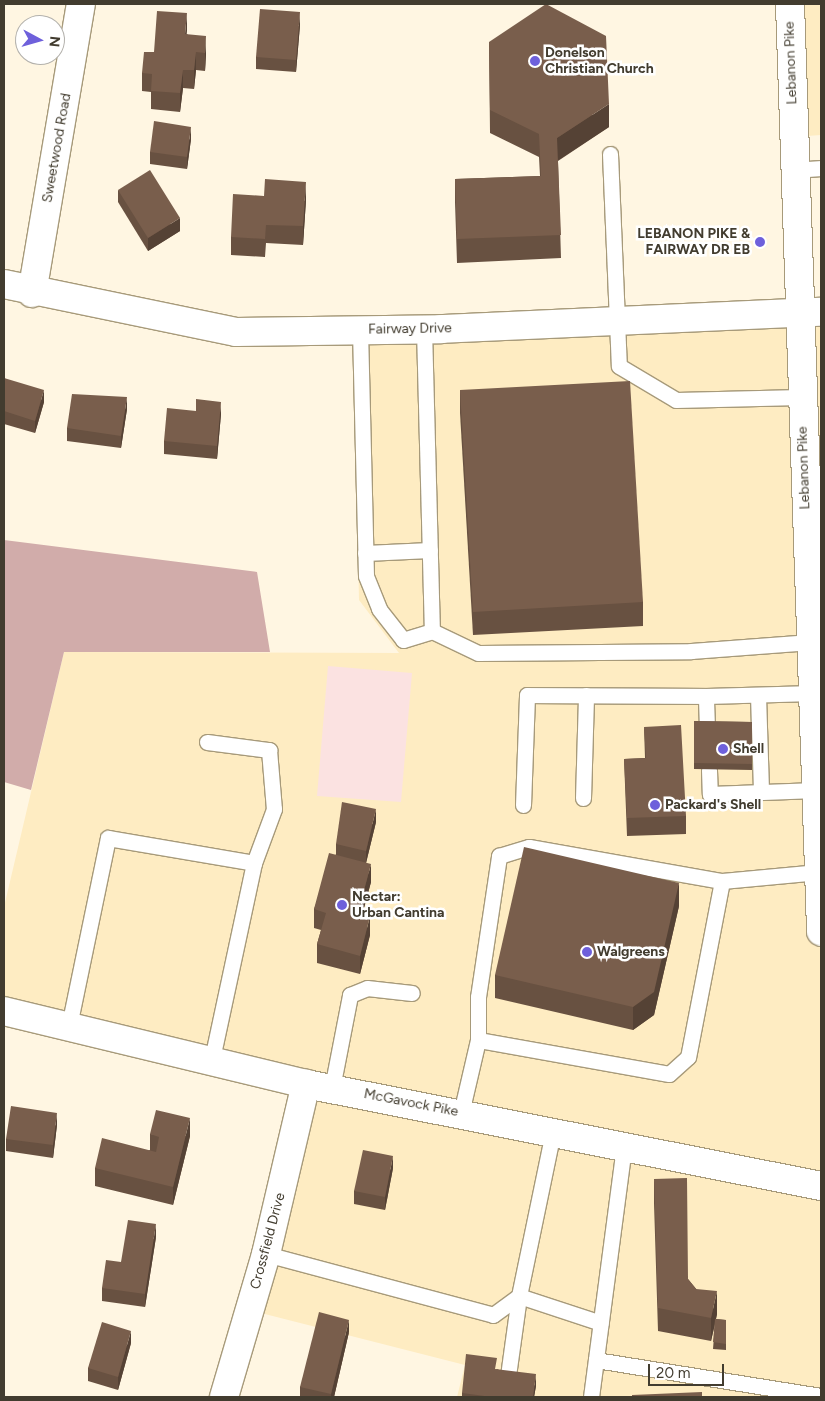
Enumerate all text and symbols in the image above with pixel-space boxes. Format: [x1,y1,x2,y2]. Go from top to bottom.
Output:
north arrow [15,15,65,65]
street label: Lebanon Pike [781,21,801,105]
text: N [45,35,63,48]
place label: Donelson Christian Church [545,45,654,78]
marker: Donelson Christian Church [529,55,541,67]
street label: Sweetwood Road [39,92,75,204]
place label: LEBANON PIKE & FAIRWAY DR EB [637,226,750,258]
marker: LEBANON PIKE & FAIRWAY DR EB [754,236,766,248]
street label: Fairway Drive [368,320,452,338]
street label: Lebanon Pike [794,426,814,510]
place label: Shell [733,741,764,757]
marker: Shell [717,743,729,755]
place label: Packard's Shell [665,797,761,813]
marker: Packard's Shell [649,799,661,811]
place label: Nectar: Urban Cantina [352,889,445,922]
marker: Nectar: Urban Cantina [336,899,348,911]
place label: Walgreens [597,944,665,960]
marker: Walgreens [581,946,593,958]
street label: McGavock Pike [362,1086,460,1120]
street label: Crossfield Drive [247,1191,289,1291]
scale bar [650,1354,726,1386]
text: 20 m [656,1364,690,1382]

